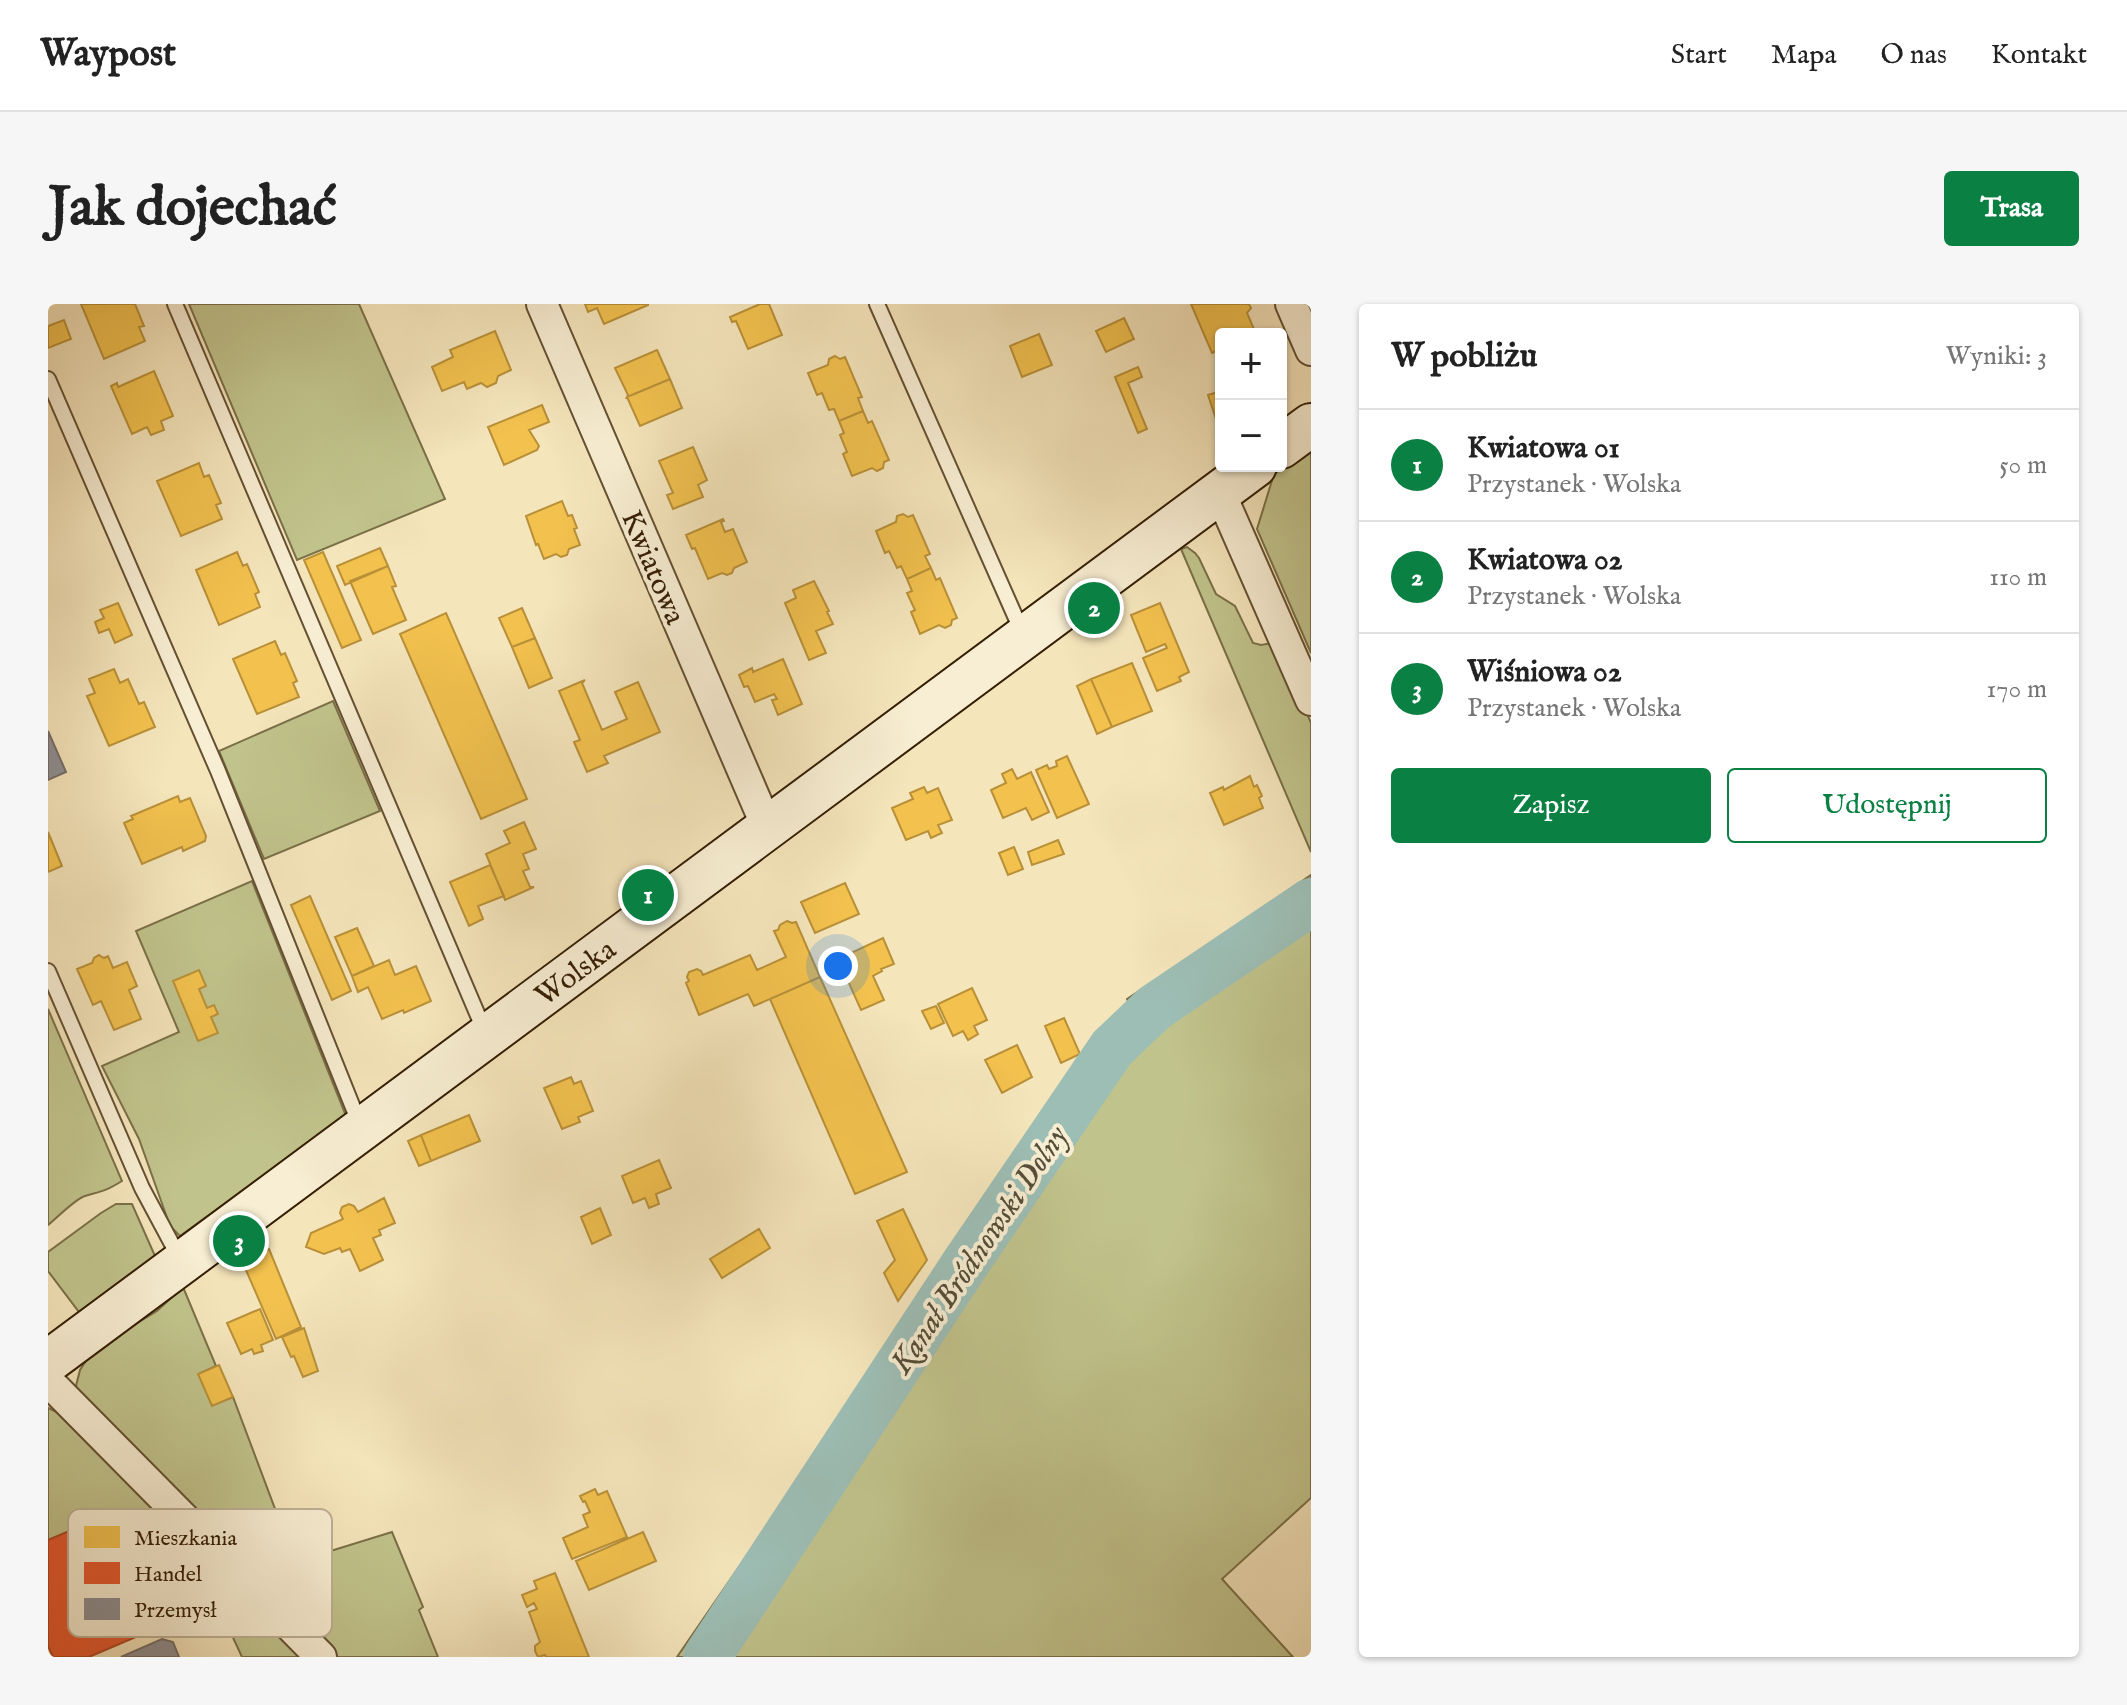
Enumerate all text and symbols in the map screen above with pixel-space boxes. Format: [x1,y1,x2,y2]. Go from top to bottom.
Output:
text: Waypost [40,31,176,79]
text: Start [1671,38,1727,73]
text: Mapa [1771,38,1837,73]
text: O nas [1881,38,1947,73]
text: Kontakt [1991,38,2087,73]
button: Trasa [1944,171,2079,246]
text: Jak dojechać [48,173,337,244]
map controls [1215,328,1287,472]
button: + [1215,328,1287,400]
text: W pobliżu [1391,335,1537,378]
text: Wyniki: 3 [1946,340,2047,373]
button: − [1215,400,1287,472]
text: Kwiatowa 01 [1467,430,1620,468]
text: 1 [1412,449,1422,482]
text: 50 m [1999,449,2047,482]
text: Przystanek · Wolska [1467,468,1681,501]
street label: Kwiatowa [611,505,693,631]
text: Kwiatowa 02 [1467,542,1623,580]
text: 2 [1411,561,1423,594]
text: 110 m [1989,561,2047,594]
pin: 2 [1068,578,1120,638]
text: Przystanek · Wolska [1467,580,1681,613]
text: Wiśniowa 02 [1467,654,1622,692]
text: 3 [1412,673,1422,706]
text: 170 m [1987,673,2047,706]
text: Przystanek · Wolska [1467,692,1681,725]
button: Zapisz [1391,768,1711,843]
button: Udostępnij [1727,768,2047,843]
pin: 1 [622,865,674,925]
street label: Wolska [528,932,624,1016]
your location [818,946,858,986]
water label: Kanał Bródnowski Dolny [881,1118,1079,1383]
pin: 3 [213,1211,265,1271]
legend [68,1509,332,1637]
text: Mieszkania [134,1525,237,1553]
text: Handel [134,1561,202,1589]
text: Przemysł [134,1597,217,1625]

